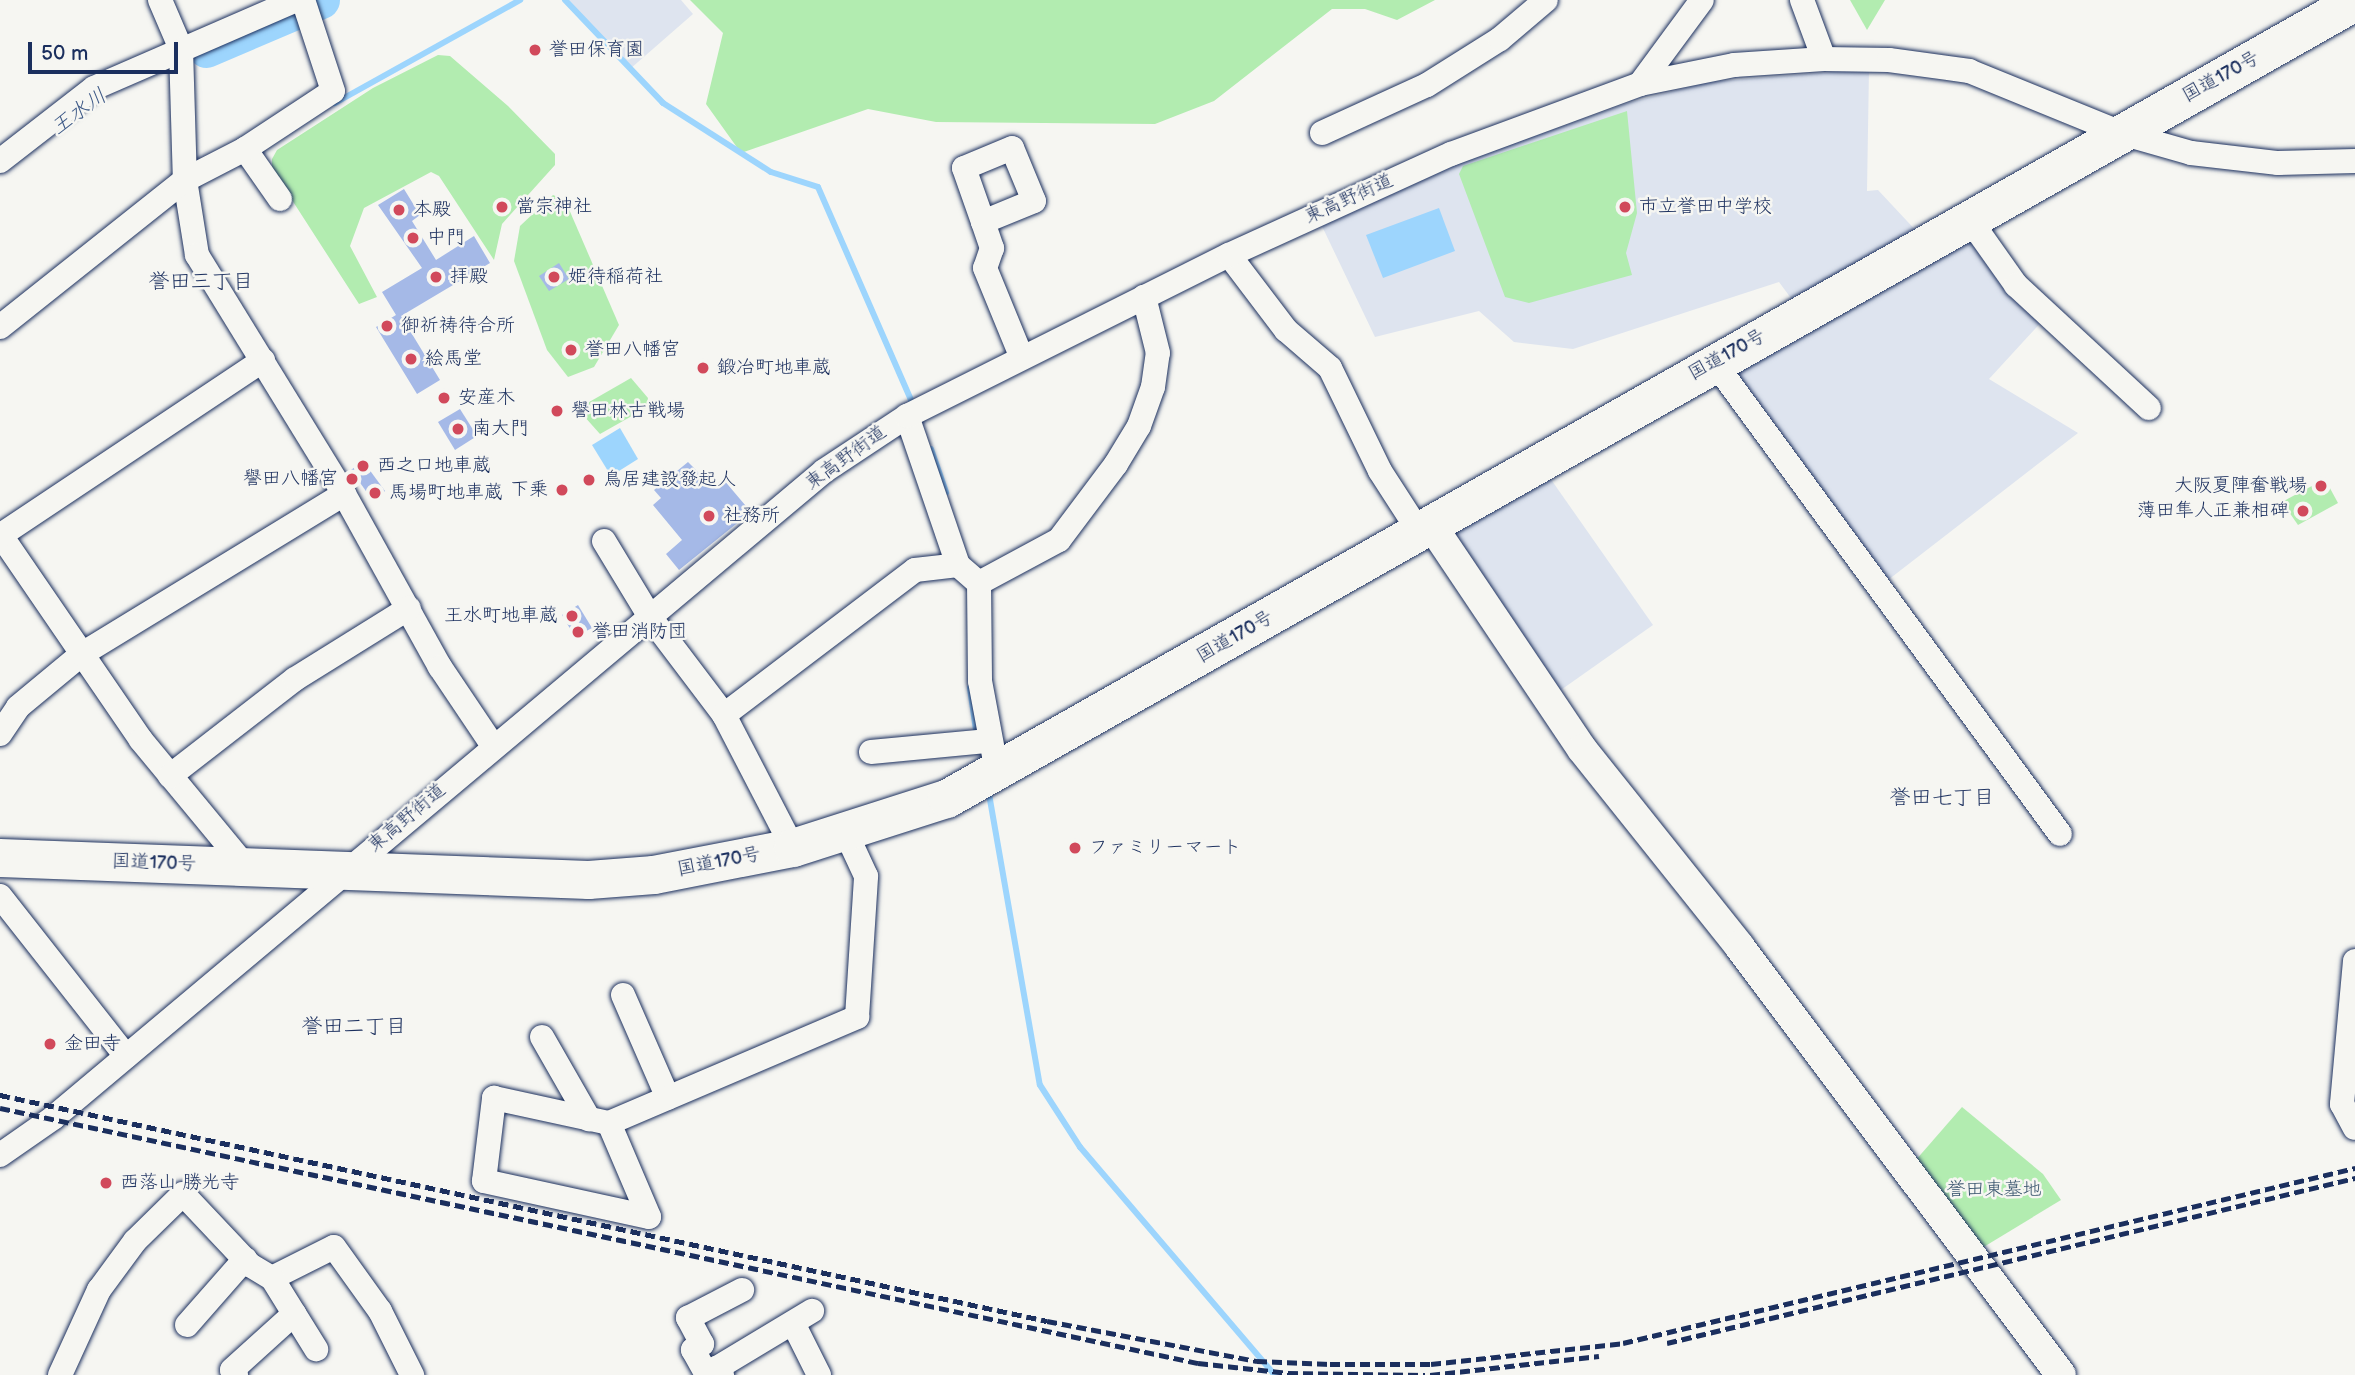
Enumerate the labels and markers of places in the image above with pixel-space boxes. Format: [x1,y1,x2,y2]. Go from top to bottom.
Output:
place label: 誉田保育園 [549,39,644,61]
marker: 誉田保育園 [527,42,543,58]
place label: 當宗神社 [516,196,592,218]
place label: 市立誉田中学校 [1639,196,1772,218]
place label: 本殿 [413,199,451,221]
marker: 當宗神社 [494,199,510,215]
marker: 市立誉田中学校 [1617,199,1633,215]
marker: 本殿 [391,202,407,218]
place label: 中門 [427,227,465,249]
marker: 中門 [405,230,421,246]
place label: 拝殿 [450,266,488,288]
place label: 姫待稲荷社 [568,266,663,288]
marker: 拝殿 [428,269,444,285]
marker: 姫待稲荷社 [546,269,562,285]
place label: 御祈祷待合所 [401,315,515,337]
marker: 御祈祷待合所 [379,318,395,334]
place label: 誉田八幡宮 [585,339,680,361]
marker: 誉田八幡宮 [563,342,579,358]
place label: 絵馬堂 [425,348,482,370]
marker: 絵馬堂 [403,351,419,367]
place label: 鍛冶町地車蔵 [717,357,831,379]
marker: 鍛冶町地車蔵 [695,360,711,376]
place label: 安産木 [458,387,515,409]
marker: 安産木 [436,390,452,406]
place label: 譽田林古戦場 [571,400,685,422]
marker: 譽田林古戦場 [549,403,565,419]
place label: 南大門 [472,418,529,440]
marker: 南大門 [450,421,466,437]
place label: 西之口地車蔵 [377,455,491,477]
marker: 西之口地車蔵 [355,458,371,474]
place label: 譽田八幡宮 [243,468,338,490]
place label: 鳥居建設發起人 [603,469,736,491]
marker: 譽田八幡宮 [344,471,360,487]
marker: 鳥居建設發起人 [581,472,597,488]
place label: 大阪夏陣奮戦場 [2174,475,2307,497]
marker: 大阪夏陣奮戦場 [2313,478,2329,494]
place label: 下乗 [510,479,548,501]
place label: 馬場町地車蔵 [389,482,503,504]
marker: 下乗 [554,482,570,498]
marker: 馬場町地車蔵 [367,485,383,501]
place label: 薄田隼人正兼相碑 [2137,500,2289,522]
marker: 薄田隼人正兼相碑 [2295,503,2311,519]
place label: 社務所 [723,505,780,527]
marker: 社務所 [701,508,717,524]
place label: 王水町地車蔵 [444,605,558,627]
marker: 王水町地車蔵 [564,608,580,624]
place label: 誉田消防団 [592,621,687,643]
marker: 誉田消防団 [570,624,586,640]
place label: ファミリーマート [1089,837,1241,859]
marker: ファミリーマート [1067,840,1083,856]
place label: 金田寺 [64,1033,121,1055]
marker: 金田寺 [42,1036,58,1052]
place label: 西落山 勝光寺 [120,1172,239,1194]
marker: 西落山 勝光寺 [98,1175,114,1191]

